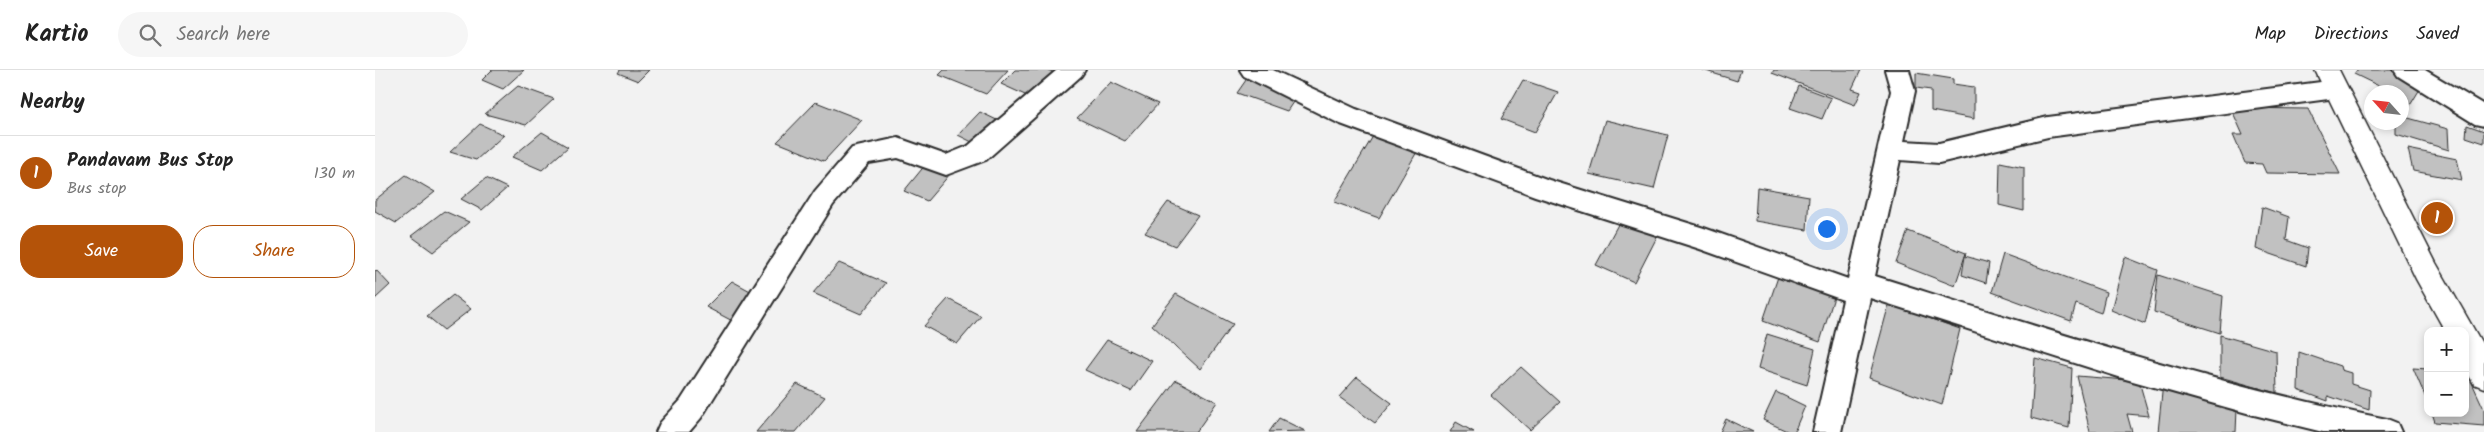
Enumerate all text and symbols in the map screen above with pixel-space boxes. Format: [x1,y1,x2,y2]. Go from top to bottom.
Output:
search box [118,12,468,57]
text: Kartio [25,15,88,54]
text: Search here [176,20,270,50]
text: Map [2254,20,2286,49]
text: Directions [2314,20,2388,49]
text: Saved [2416,20,2459,49]
icon: search [136,21,164,49]
north arrow [2364,85,2409,130]
text: Nearby [20,86,85,119]
text: Pandavam Bus Stop [67,146,233,176]
text: 1 [34,161,38,186]
text: 130 m [314,161,355,186]
text: Bus stop [67,176,126,201]
pin: 1 [2421,199,2453,237]
your location [1814,216,1840,242]
button: Save [20,225,183,278]
button: Share [193,225,355,278]
map controls [2424,327,2469,417]
button: + [2424,327,2469,372]
button: − [2424,372,2469,417]

